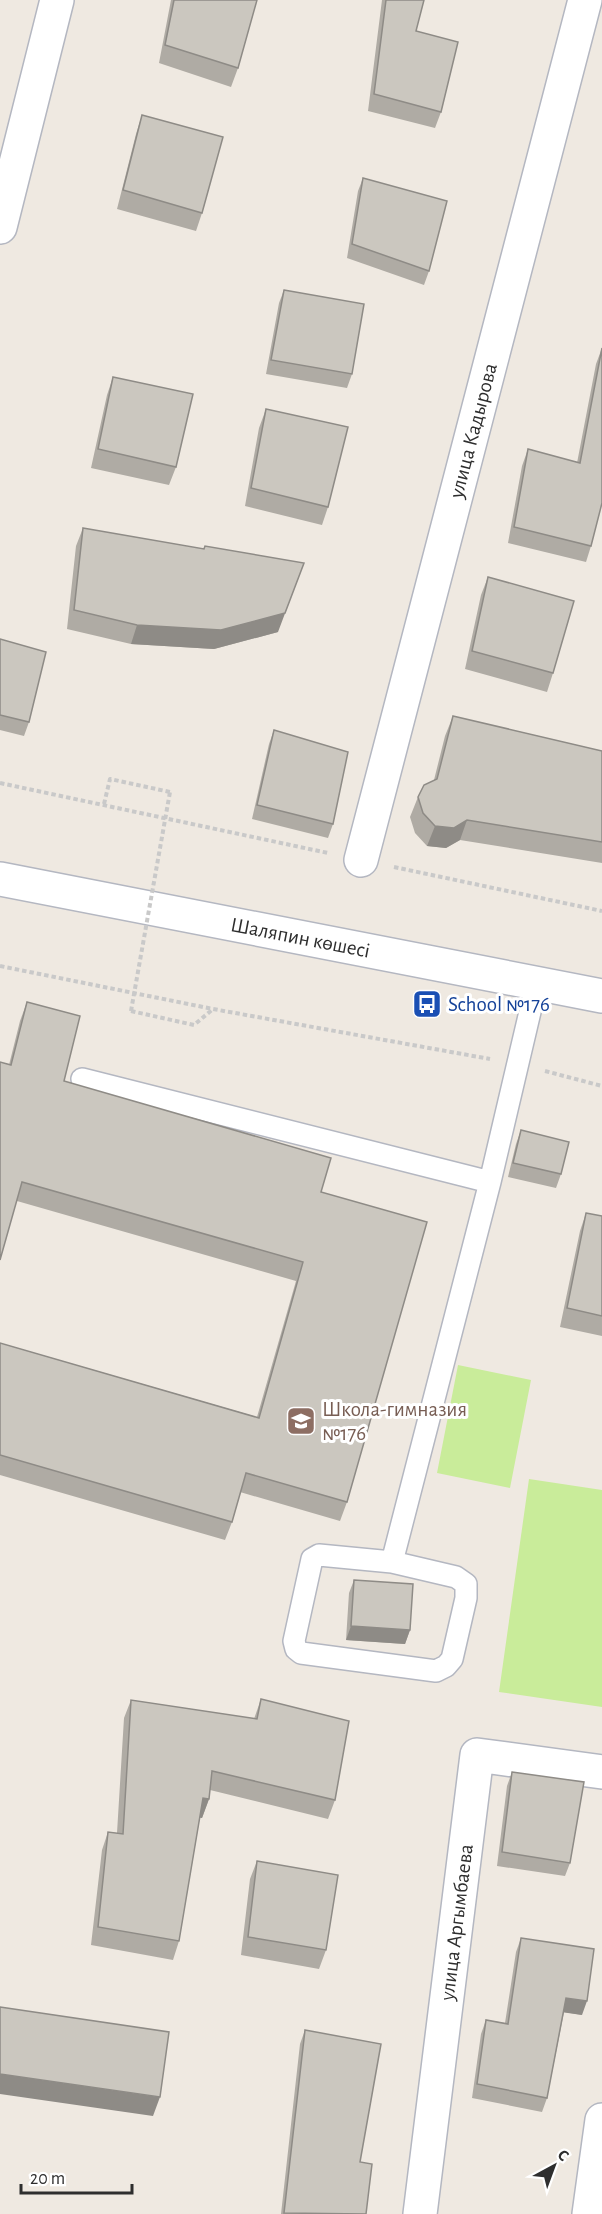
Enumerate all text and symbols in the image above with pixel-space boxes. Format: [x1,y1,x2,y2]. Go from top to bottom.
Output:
street label: улица Кадырова [445,360,501,501]
street label: Шаляпин көшесі [229,914,372,961]
bus stop icon: School №176 [411,988,443,1020]
place label: School №176 [448,994,550,1015]
place label: Школа-гимназия №176 [322,1399,467,1444]
school or university icon: Школа-гимназия №176 [285,1405,317,1437]
street label: улица Аргымбаева [436,1842,476,2003]
north arrow [524,2136,584,2196]
text: С [555,2146,572,2164]
scale bar [21,2157,132,2195]
text: 20 m [30,2170,65,2188]

